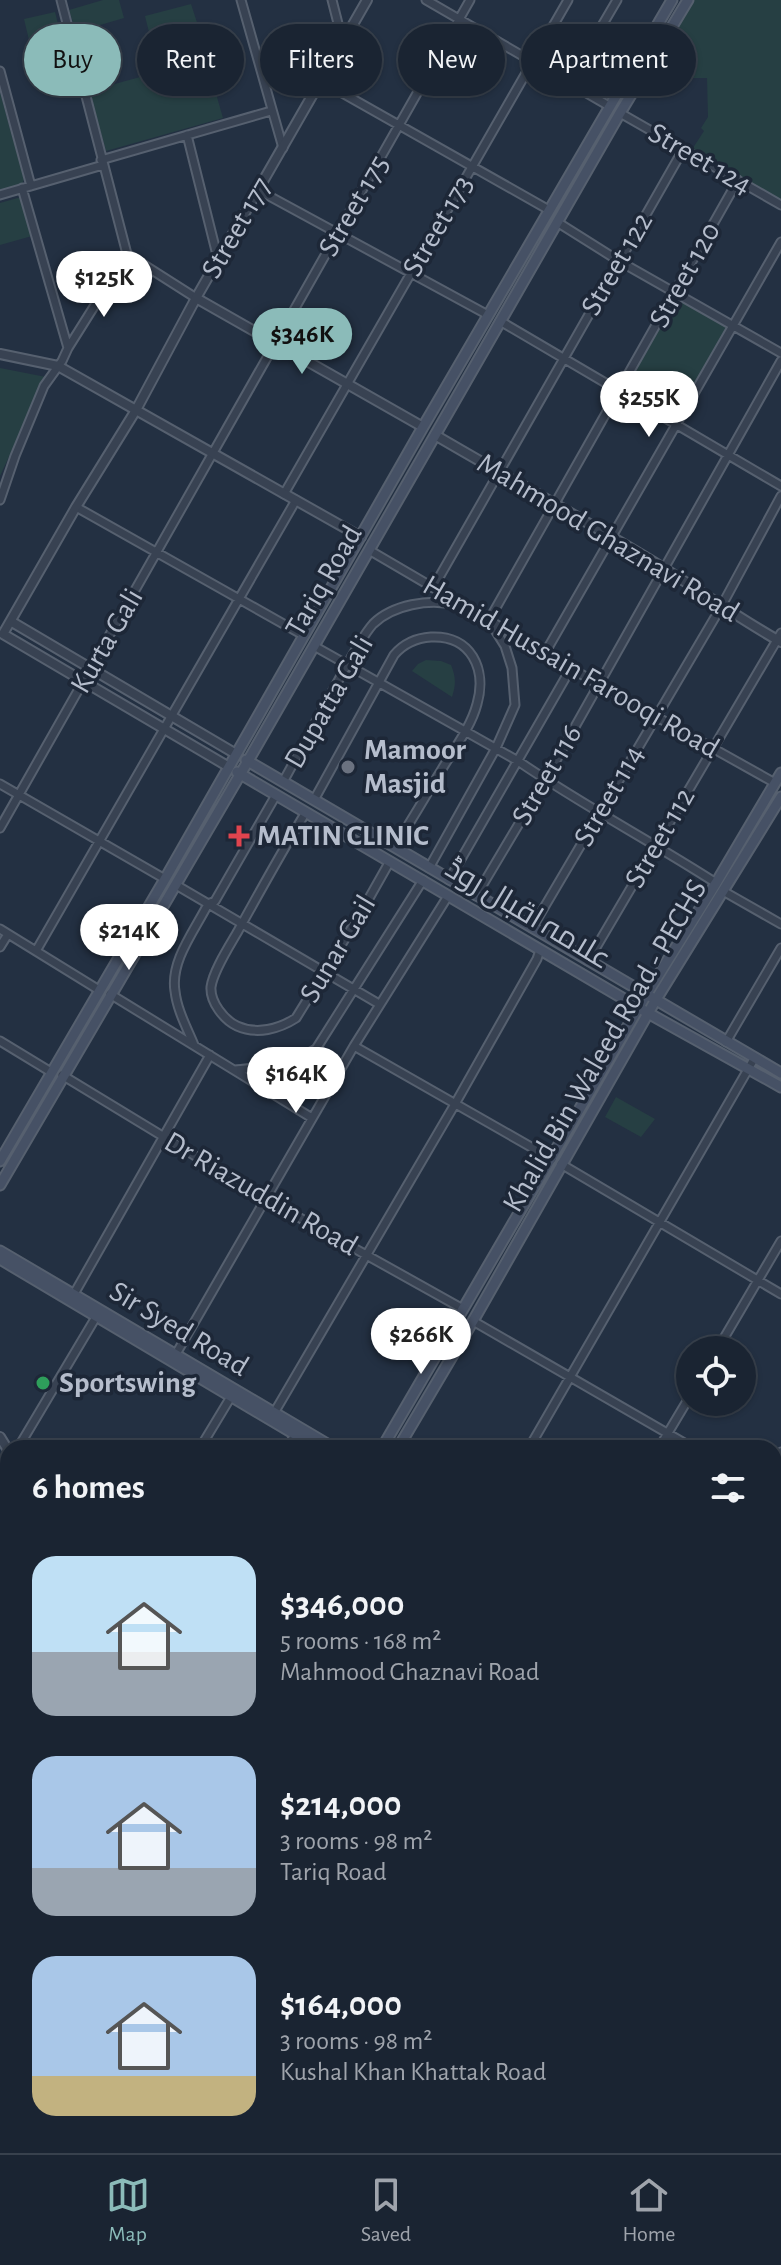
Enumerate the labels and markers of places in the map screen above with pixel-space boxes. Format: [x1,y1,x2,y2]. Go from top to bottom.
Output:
pin: $125K [48,251,160,319]
pin: $346K [246,308,358,376]
pin: $255K [593,371,705,439]
place label: Mamoor Masjid [364,735,467,799]
marker: Mamoor Masjid [339,758,357,776]
place label: MATIN CLINIC [257,821,429,851]
marker: MATIN CLINIC [228,825,250,847]
pin: $214K [73,904,185,972]
pin: $164K [240,1047,352,1115]
pin: $266K [365,1308,477,1376]
place label: Sportswing [59,1368,197,1398]
marker: Sportswing [34,1374,52,1392]

